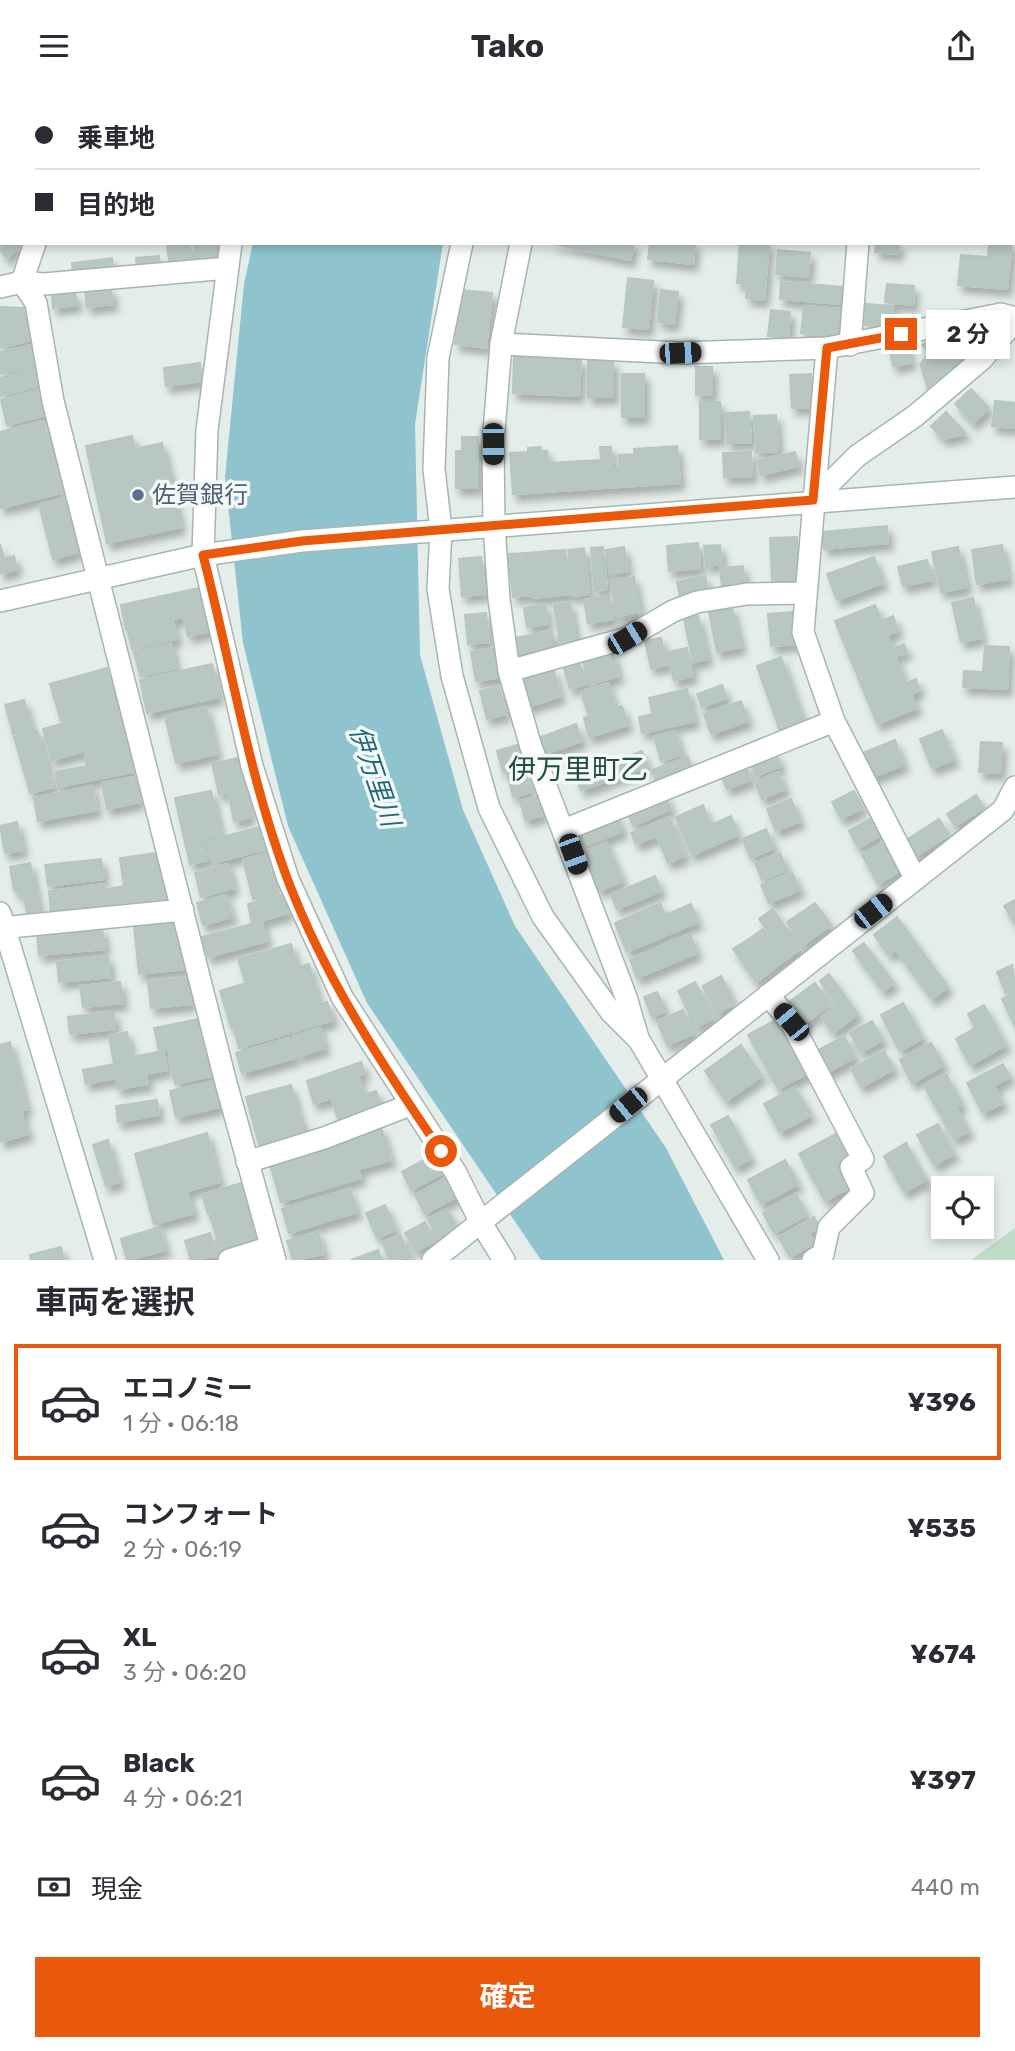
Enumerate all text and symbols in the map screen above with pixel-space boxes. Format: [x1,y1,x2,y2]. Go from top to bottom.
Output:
icon: menu [35,27,73,65]
text: Tako [471,27,544,65]
icon: share [942,27,980,65]
text: 乗車地 [77,123,155,154]
text: 目的地 [77,190,155,221]
callout: 2 分 [926,309,1010,359]
route end [885,318,917,350]
text: 2 分 [947,320,989,348]
car [659,342,702,364]
car [483,423,504,465]
place label: 佐賀銀行 [152,481,248,509]
marker: 佐賀銀行 [130,487,146,503]
car [604,618,651,658]
water label: 伊万里川 [343,722,407,833]
district label: 伊万里町乙 [508,753,648,786]
car [556,831,591,877]
car [850,890,897,932]
car [770,999,813,1045]
car [606,1084,651,1126]
route start [425,1135,457,1167]
map controls [931,1176,994,1239]
button: locate [931,1176,994,1239]
text: 車両を選択 [35,1283,195,1321]
icon: car [39,1371,102,1434]
text: エコノミー [123,1373,253,1404]
text: ¥396 [907,1387,976,1418]
text: 1 分 · 06:18 [123,1409,239,1437]
icon: car [39,1497,102,1560]
text: コンフォート [123,1499,278,1530]
text: ¥535 [907,1513,976,1544]
text: 2 分 · 06:19 [123,1535,242,1563]
text: XL [123,1622,156,1653]
icon: car [39,1623,102,1686]
text: ¥674 [910,1639,976,1670]
text: 3 分 · 06:20 [123,1658,247,1686]
text: Black [123,1748,195,1779]
icon: car [39,1749,102,1812]
text: ¥397 [909,1765,976,1796]
text: 4 分 · 06:21 [123,1784,243,1812]
icon: cash [35,1868,73,1906]
text: 440 m [911,1873,980,1901]
text: 現金 [91,1874,143,1905]
button: 確定 [35,1957,980,2037]

